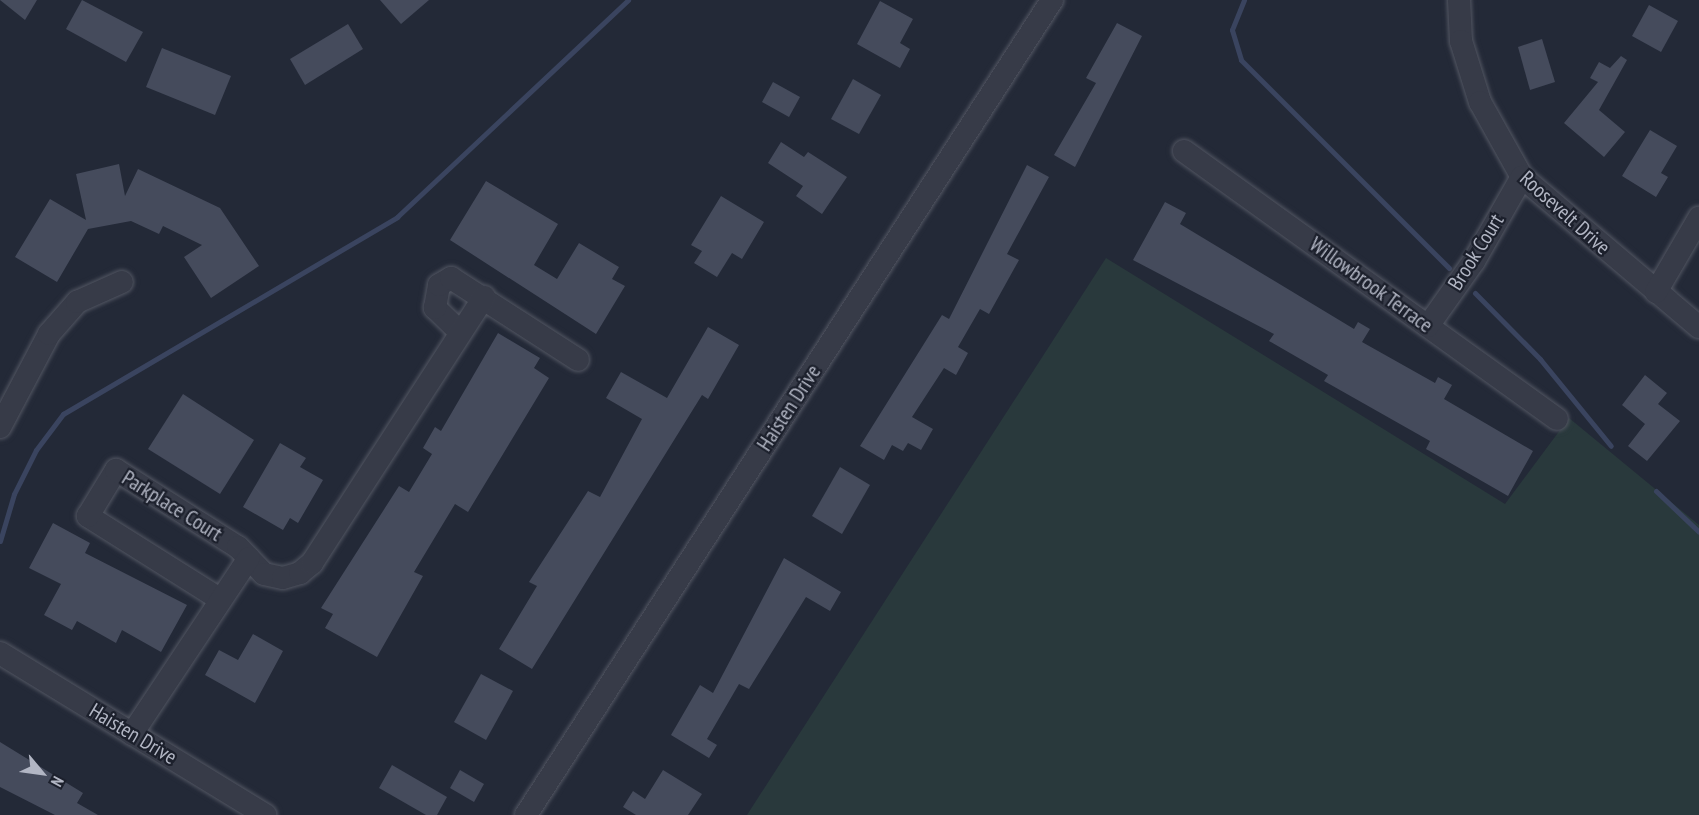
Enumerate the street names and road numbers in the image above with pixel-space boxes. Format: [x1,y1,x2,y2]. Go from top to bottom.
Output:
street label: Roosevelt Drive [1515,166,1615,260]
street label: Brook Court [1443,209,1509,295]
street label: Willowbrook Terrace [1304,232,1438,338]
street label: Haisten Drive [752,360,826,456]
street label: Parkplace Court [117,465,227,547]
street label: Haisten Drive [85,698,181,770]

